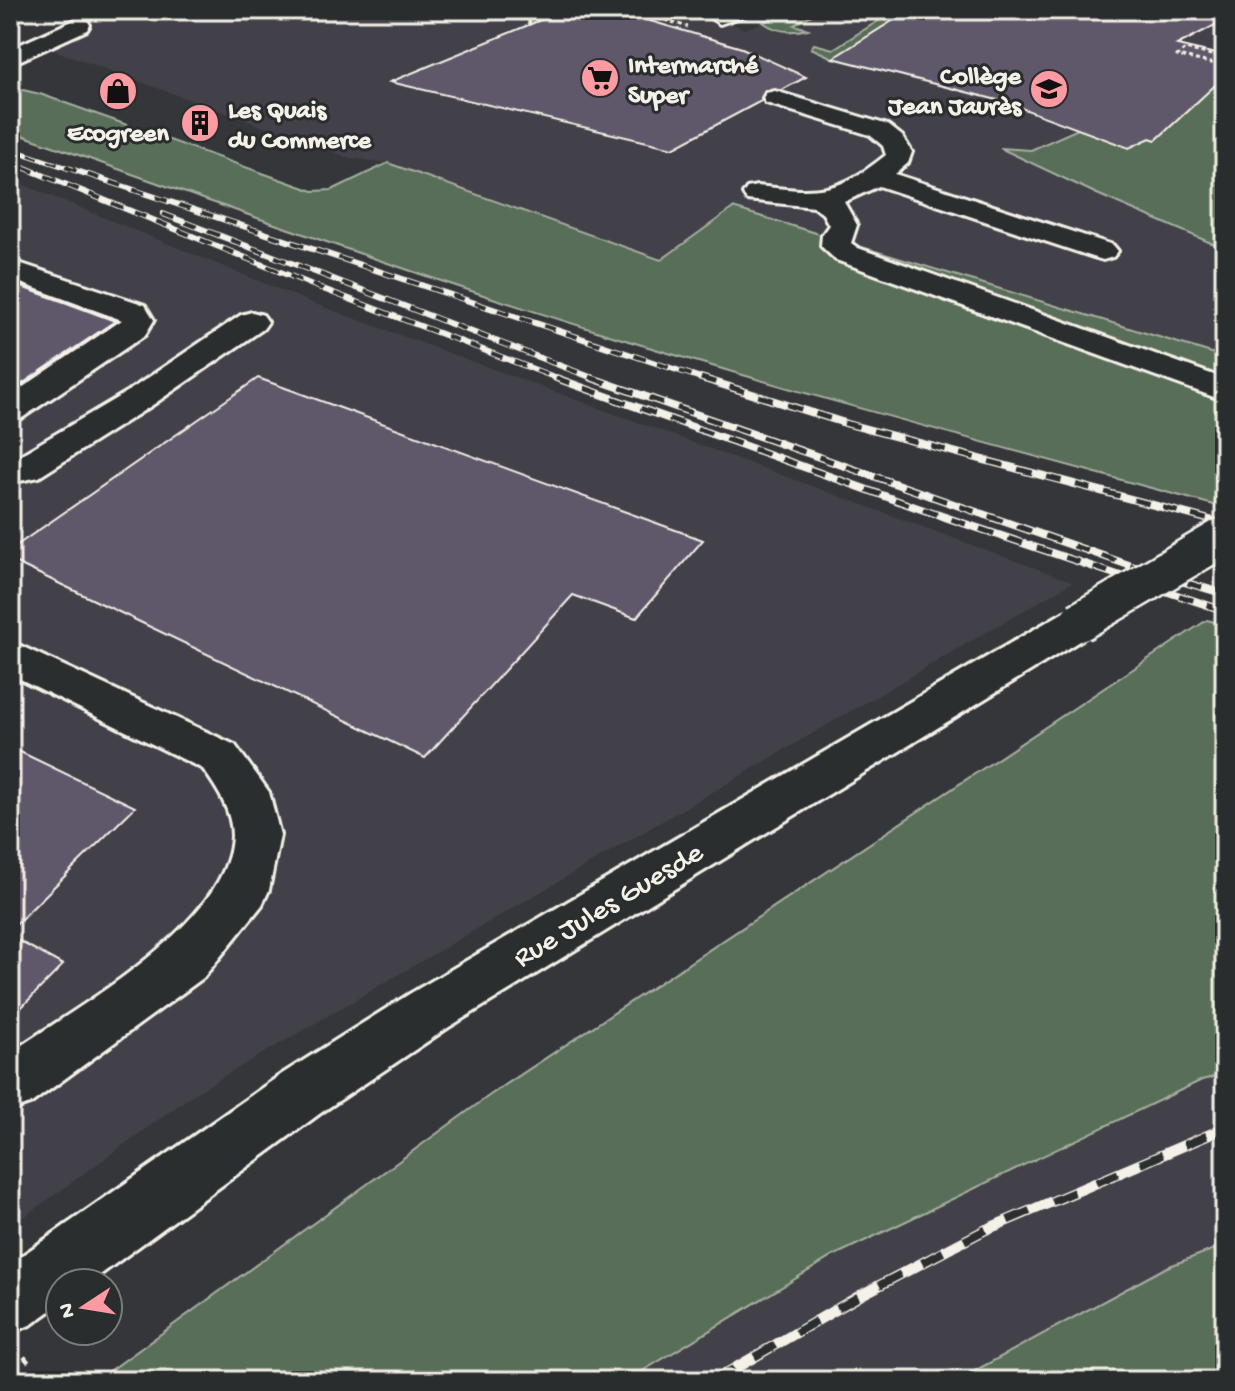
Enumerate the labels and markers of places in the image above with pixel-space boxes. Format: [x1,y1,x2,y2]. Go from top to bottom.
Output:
place label: Intermarché Super [628,52,760,113]
supermarket icon: Intermarché Super [579,57,621,99]
place label: Collège Jean Jaurès [887,63,1023,124]
school or university icon: Collège Jean Jaurès [1028,68,1070,110]
shop icon: Ecogreen [97,70,139,112]
place label: Les Quais du Commerce [228,97,373,158]
building icon: Les Quais du Commerce [179,102,221,144]
place label: Ecogreen [67,120,170,151]

